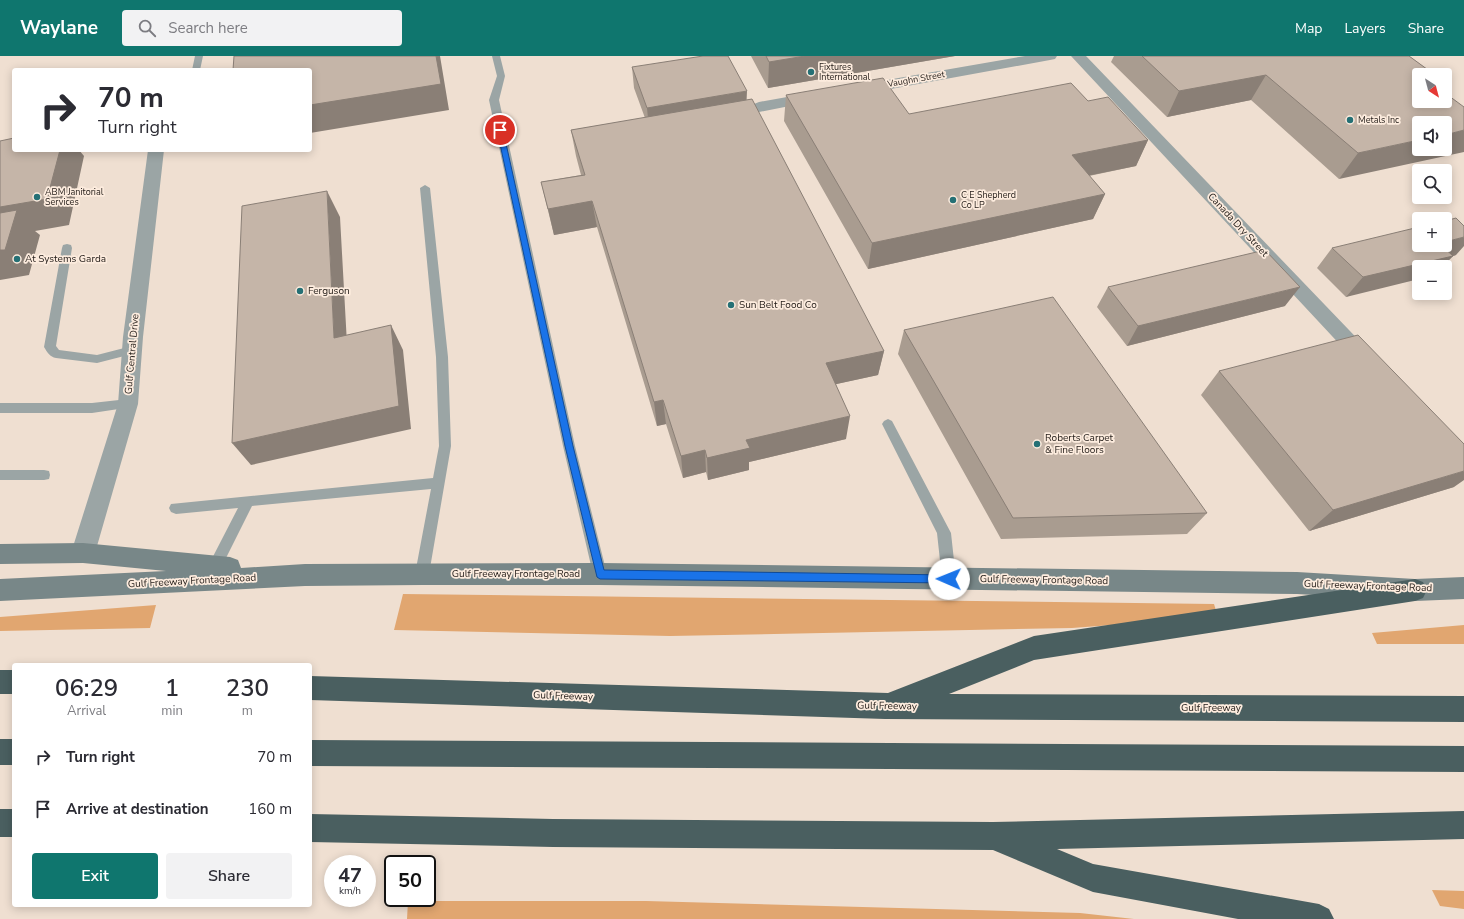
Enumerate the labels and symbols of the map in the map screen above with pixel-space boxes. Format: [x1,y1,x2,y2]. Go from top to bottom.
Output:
place label: Fixtures International [819,61,871,83]
marker: Fixtures International [806,67,816,77]
street label: Vaughn Street [885,68,946,90]
north arrow [1412,68,1452,108]
pin [483,113,517,147]
place label: Metals Inc [1358,114,1399,126]
marker: Metals Inc [1345,115,1355,125]
place label: ABM Janitorial Services [45,186,104,208]
place label: C E Shepherd Co LP [961,189,1016,211]
street label: Canada Dry Street [1205,190,1272,260]
marker: ABM Janitorial Services [32,192,42,202]
marker: C E Shepherd Co LP [948,195,958,205]
place label: At Systems Garda [25,252,106,266]
marker: At Systems Garda [12,254,22,264]
place label: Ferguson [308,284,350,298]
marker: Ferguson [295,286,305,296]
place label: Sun Belt Food Co [739,298,817,312]
marker: Sun Belt Food Co [726,300,736,310]
street label: Gulf Central Drive [122,313,142,395]
place label: Roberts Carpet & Fine Floors [1045,431,1114,457]
marker: Roberts Carpet & Fine Floors [1032,439,1042,449]
position arrow [928,558,970,600]
street label: Gulf Freeway Frontage Road [452,567,580,581]
street label: Gulf Freeway Frontage Road [128,571,257,591]
street label: Gulf Freeway Frontage Road [980,572,1108,588]
street label: Gulf Freeway Frontage Road [1304,577,1433,595]
street label: Gulf Freeway [533,688,594,704]
street label: Gulf Freeway [857,698,918,714]
street label: Gulf Freeway [1181,701,1242,715]
speed limit sign: 50 [384,855,436,907]

